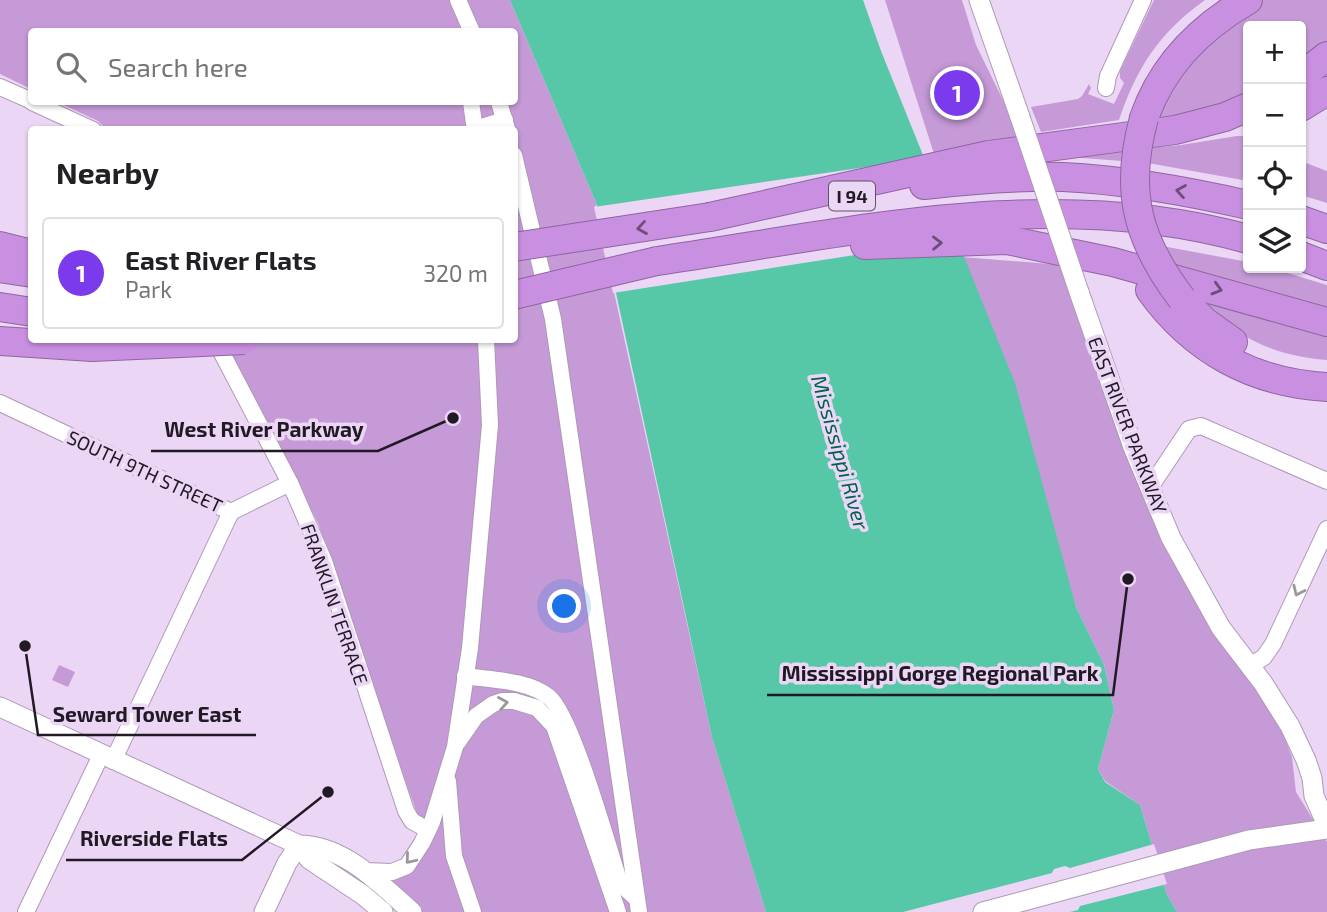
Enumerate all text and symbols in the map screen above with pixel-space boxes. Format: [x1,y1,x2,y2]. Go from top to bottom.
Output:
map controls [1243,21,1306,273]
button: + [1243,21,1306,84]
search box [28,28,518,105]
icon: search [52,48,90,86]
text: Search here [108,51,248,82]
pin: 1 [934,67,980,119]
button: − [1243,84,1306,147]
button: locate [1243,147,1306,210]
text: Nearby [56,154,159,190]
road number: I 94 [829,182,875,210]
one-way arrow [1176,184,1187,199]
button: layers [1243,210,1306,273]
one-way arrow [636,220,648,235]
one-way arrow [932,235,943,250]
text: East River Flats [125,244,317,275]
text: 1 [76,259,86,287]
text: 320 m [423,259,488,287]
text: Park [125,275,172,303]
one-way arrow [1211,281,1223,296]
street label: EAST RIVER PARKWAY [1084,333,1172,517]
water label: Mississippi River [807,372,875,533]
callout: West River Parkway [151,409,378,451]
text: West River Parkway [164,416,364,442]
street label: SOUTH 9TH STREET [64,425,226,517]
street label: FRANKLIN TERRACE [297,520,373,688]
one-way arrow [1292,584,1306,596]
your location [547,589,581,623]
callout: Mississippi Gorge Regional Park [767,653,1113,695]
text: Mississippi Gorge Regional Park [782,660,1099,685]
callout: Seward Tower East [38,693,256,735]
one-way arrow [497,696,509,711]
text: Seward Tower East [53,701,242,726]
callout: Riverside Flats [66,818,242,860]
text: Riverside Flats [80,825,228,850]
one-way arrow [406,851,419,864]

